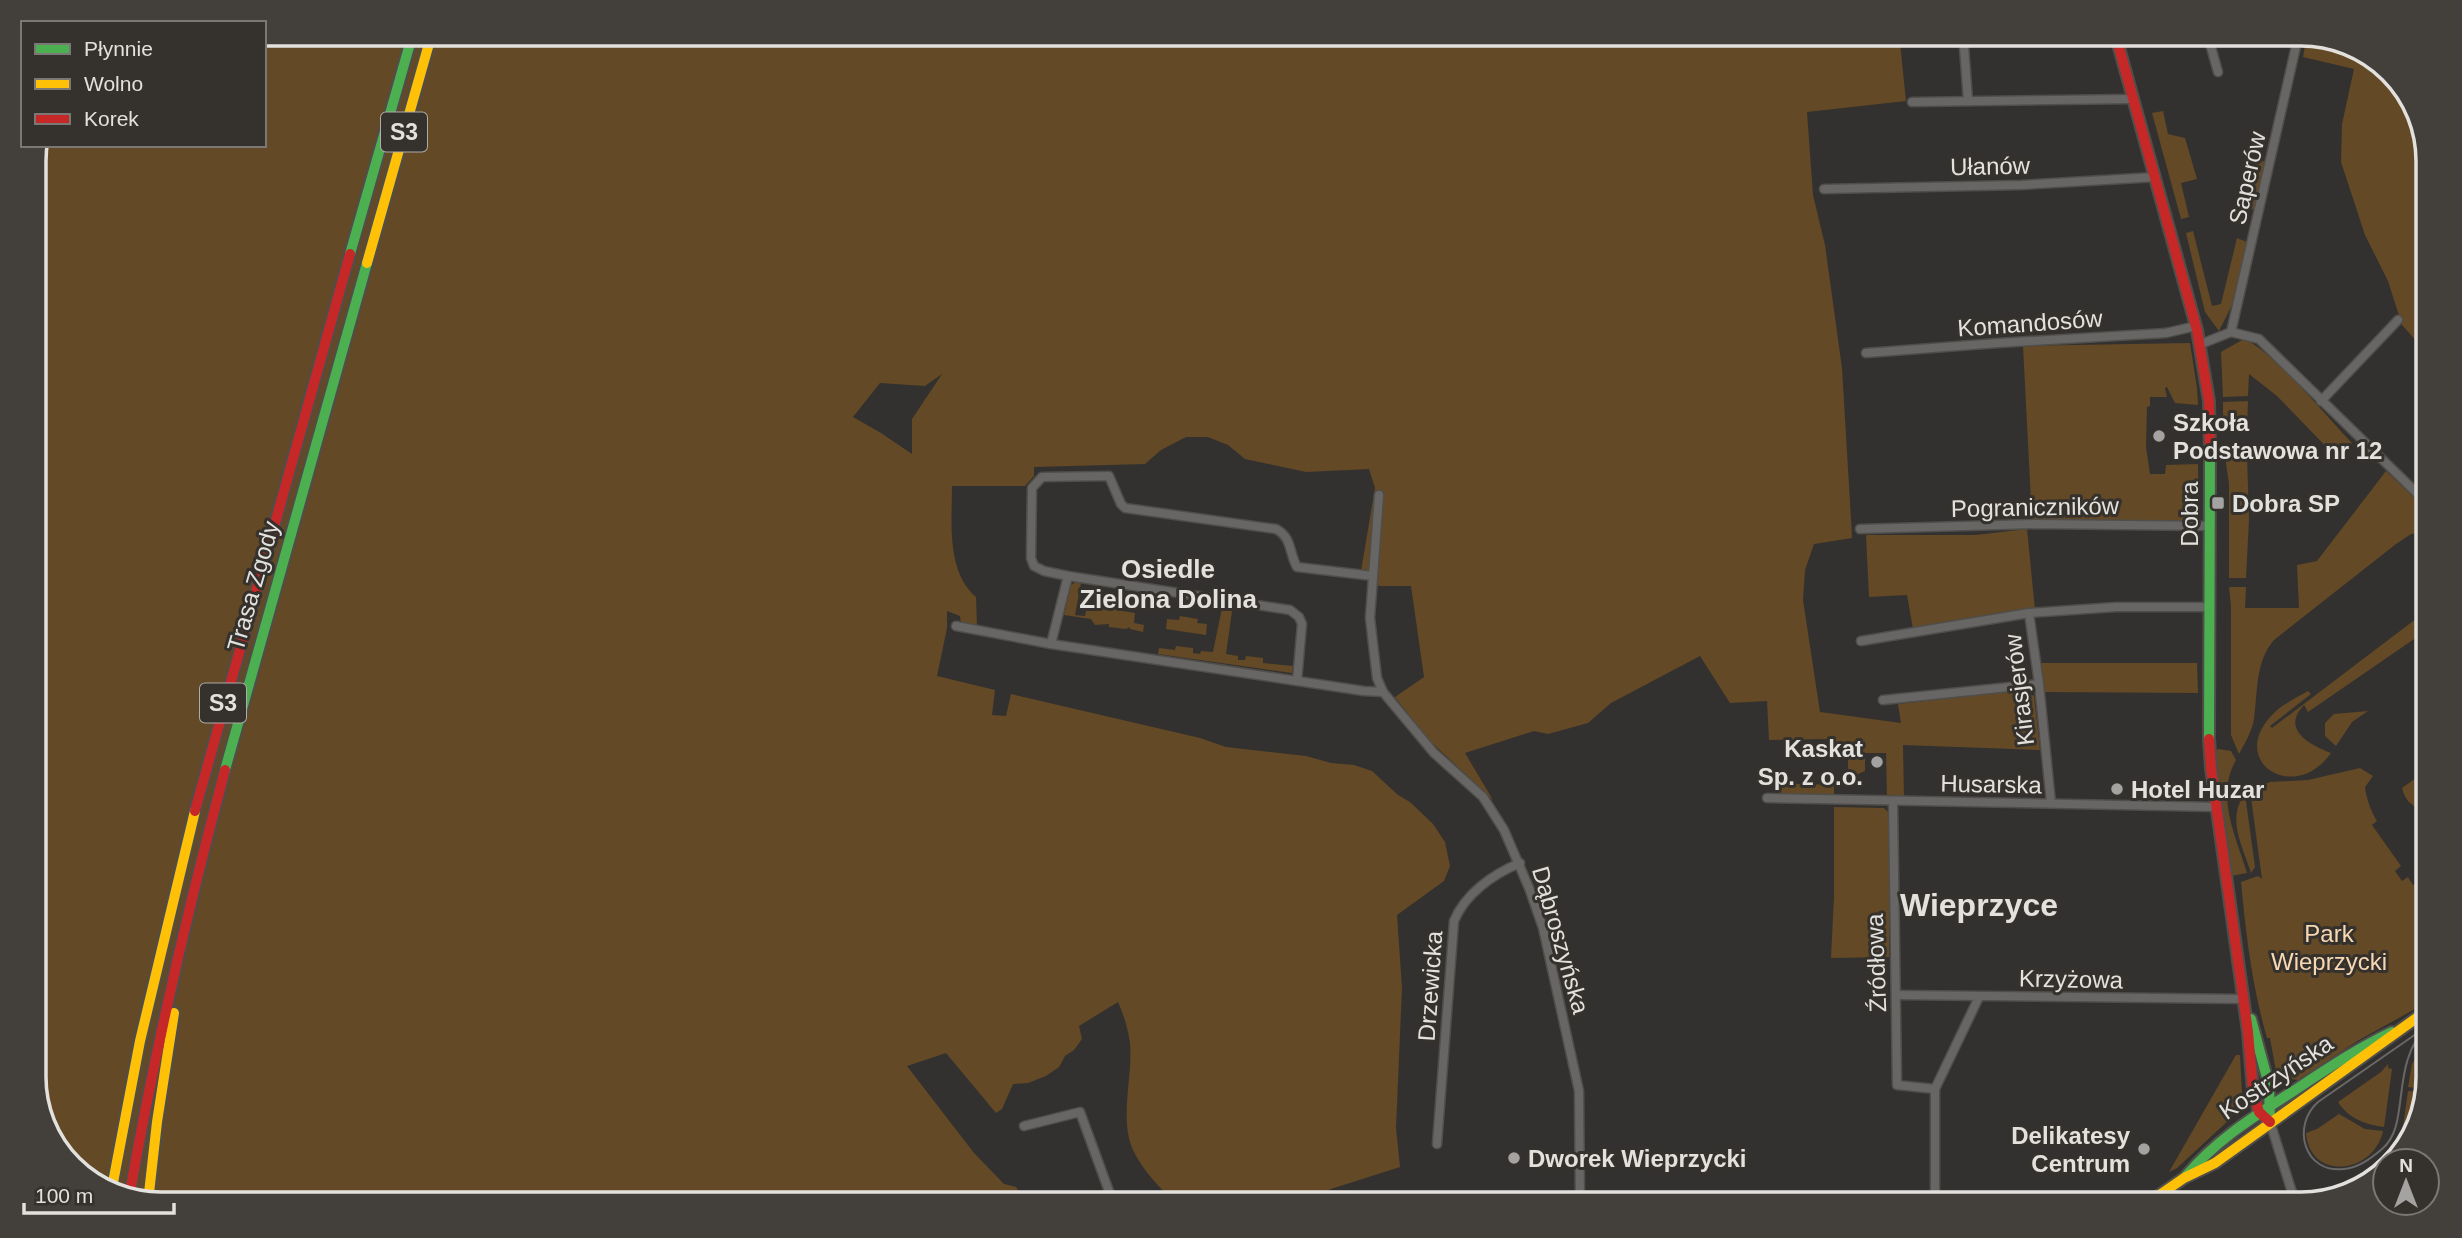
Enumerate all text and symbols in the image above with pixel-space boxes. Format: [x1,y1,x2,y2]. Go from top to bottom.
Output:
legend [21,21,266,147]
text: Płynnie [84,37,153,60]
text: Wolno [84,72,143,95]
text: Korek [84,107,139,130]
road number: S3 [381,113,427,152]
street label: Saperów [2223,128,2271,227]
street label: Ułanów [1950,152,2031,180]
street label: Komandosów [1957,304,2104,342]
place label: Szkoła Podstawowa nr 12 [2173,409,2382,464]
marker: Szkoła Podstawowa nr 12 [2151,428,2167,444]
street label: Dobra [2176,481,2203,547]
place label: Dobra SP [2232,490,2340,517]
street label: Pograniczników [1951,492,2120,522]
marker: Dobra SP [2210,495,2226,511]
street label: Trasa Zgody [222,518,284,654]
district label: Osiedle Zielona Dolina [1079,554,1257,614]
street label: Kirasjerów [1999,632,2039,747]
road number: S3 [200,684,246,722]
place label: Kaskat Sp. z o.o. [1758,735,1863,790]
marker: Kaskat Sp. z o.o. [1869,754,1885,770]
street label: Husarska [1940,770,2043,798]
place label: Hotel Huzar [2131,776,2264,803]
marker: Hotel Huzar [2109,781,2125,797]
street label: Dąbroszyńska [1527,863,1595,1017]
district label: Wieprzyce [1900,887,2058,923]
street label: Źródłowa [1861,913,1891,1013]
park label: Park Wieprzycki [2271,920,2387,975]
street label: Drzewicka [1413,929,1447,1042]
street label: Krzyżowa [2019,965,2124,993]
street label: Kostrzyńska [2214,1029,2338,1125]
place label: Delikatesy Centrum [2011,1122,2131,1177]
marker: Delikatesy Centrum [2136,1141,2152,1157]
place label: Dworek Wieprzycki [1528,1145,1747,1172]
north arrow [2371,1147,2441,1217]
marker: Dworek Wieprzycki [1506,1150,1522,1166]
text: N [2399,1155,2413,1176]
scale bar [24,1172,175,1216]
text: 100 m [35,1184,93,1207]

